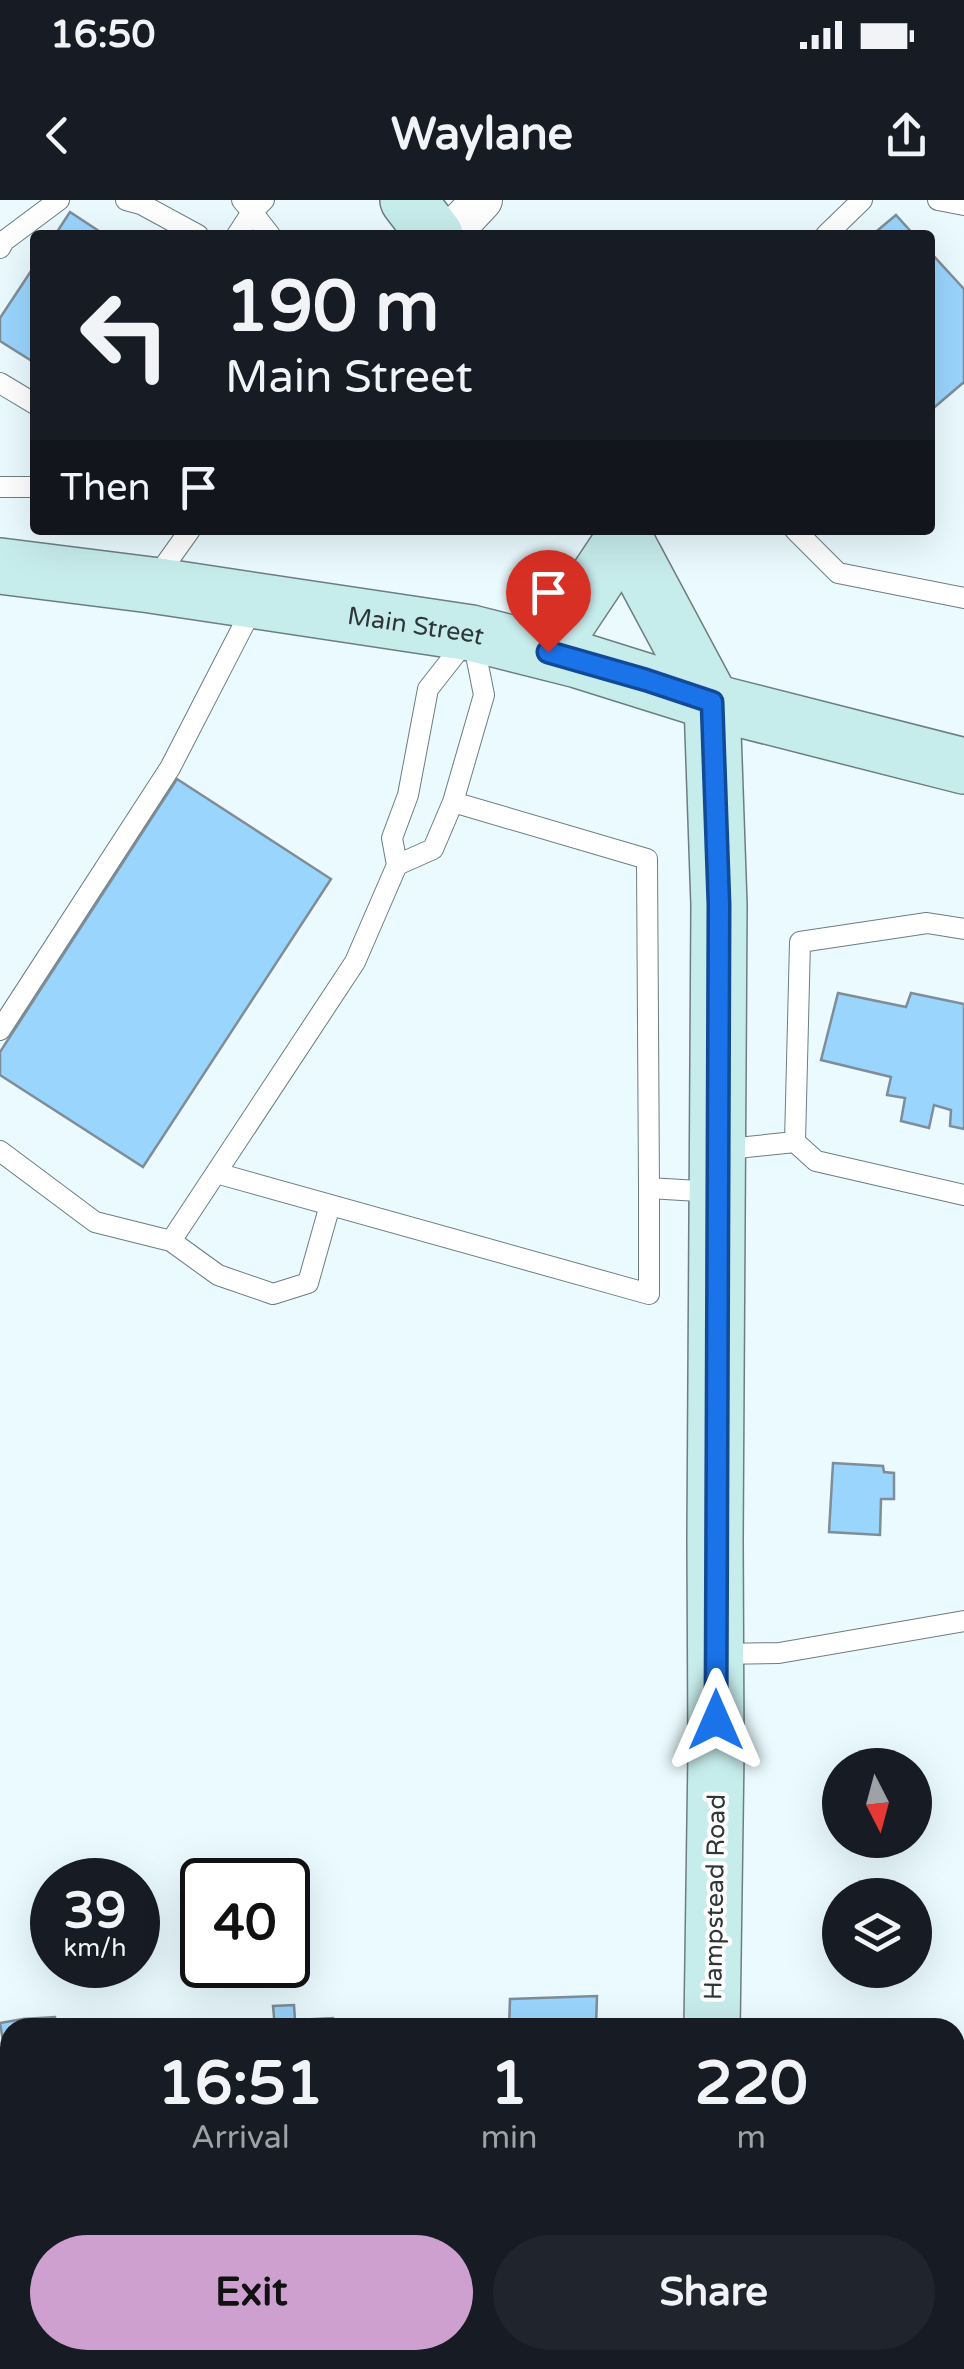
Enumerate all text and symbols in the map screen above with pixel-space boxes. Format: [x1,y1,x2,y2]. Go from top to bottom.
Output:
text: 16:50 [50,12,155,58]
icon: back [30,108,85,163]
text: Waylane [391,108,573,162]
icon: share [879,108,934,163]
text: 190 m [225,266,439,350]
icon: left [60,270,190,400]
text: Main Street [225,351,473,405]
icon: arrive [171,460,226,515]
text: Then [60,465,151,511]
pin [506,550,591,653]
icon: arrive [521,565,576,620]
street label: Main Street [345,601,488,652]
position arrow [664,1668,768,1772]
north arrow [822,1748,932,1858]
map controls [822,1748,932,1988]
street label: Hampstead Road [698,1794,732,2000]
speed limit sign: 40 [180,1858,310,1988]
button: layers [822,1878,932,1988]
text: 39 [64,1881,126,1941]
text: km/h [64,1933,126,1963]
text: 16:51 [157,2048,324,2120]
text: 1 [490,2048,528,2120]
text: 220 [695,2048,808,2120]
text: Arrival [191,2119,290,2157]
text: min [481,2119,538,2157]
text: m [737,2119,766,2157]
button: Exit [30,2235,473,2350]
button: Share [493,2235,935,2350]

